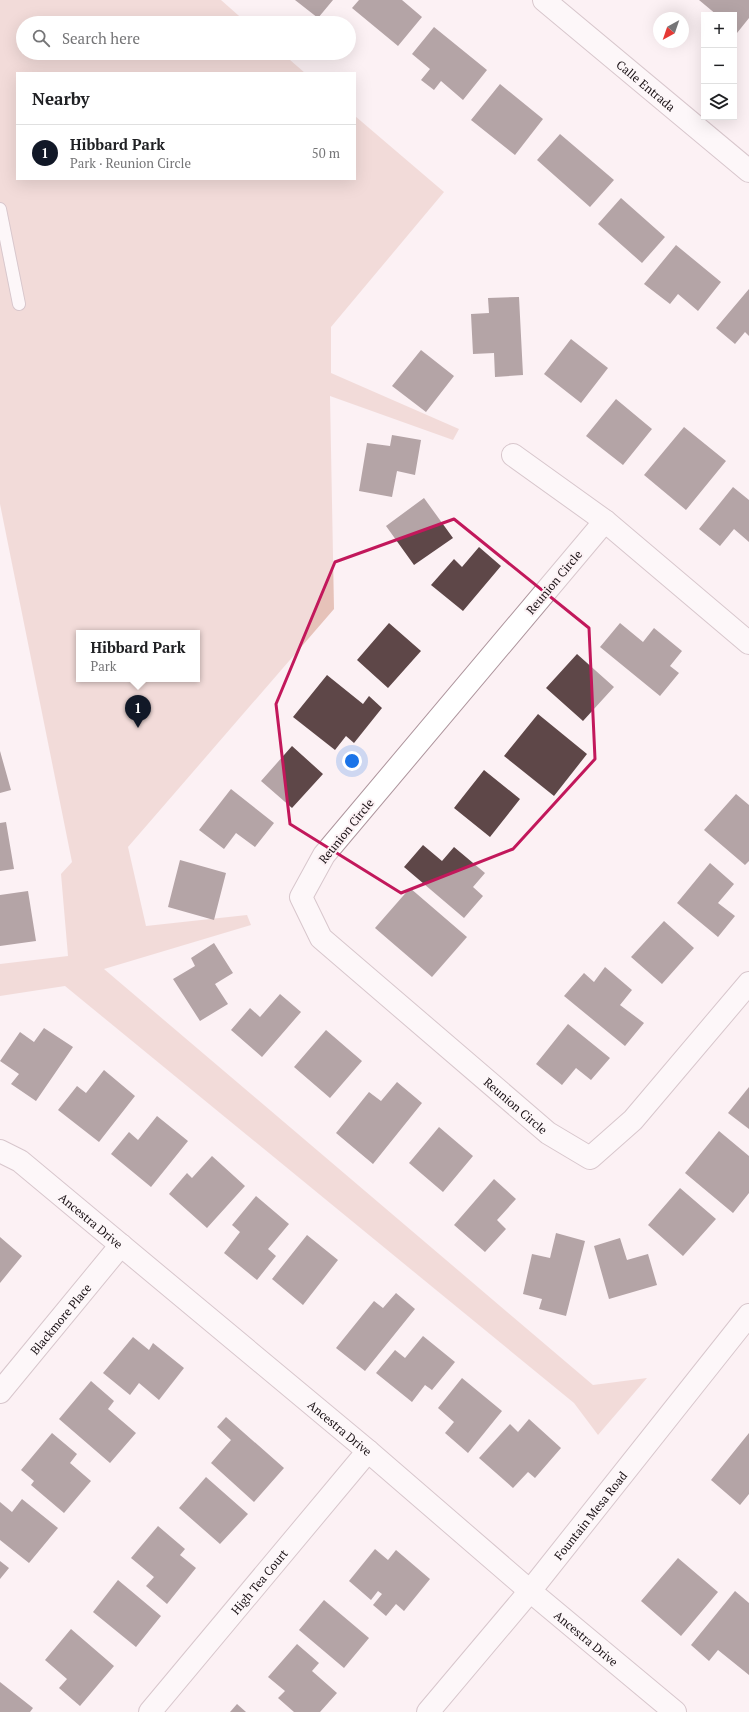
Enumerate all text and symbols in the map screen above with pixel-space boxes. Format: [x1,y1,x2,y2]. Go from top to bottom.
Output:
north arrow [653,12,689,48]
map controls [701,12,737,120]
button: + [701,12,737,48]
search box [16,16,356,60]
icon: search [30,27,52,49]
text: Search here [62,28,140,48]
button: − [701,48,737,84]
street label: Calle Entrada [614,56,679,114]
button: layers [701,84,737,120]
text: Nearby [32,87,90,110]
text: Hibbard Park [70,134,165,154]
text: 1 [41,144,49,162]
text: 50 m [312,144,340,162]
text: Park · Reunion Circle [70,154,191,172]
street label: Reunion Circle [523,547,585,617]
popup [76,630,200,682]
text: Hibbard Park [90,637,186,657]
text: Park [90,657,116,675]
pin: 1 [125,695,151,728]
your location [342,751,362,771]
street label: Reunion Circle [315,796,377,866]
street label: Reunion Circle [481,1074,551,1137]
street label: Ancestra Drive [56,1189,126,1251]
street label: Blackmore Place [27,1280,94,1357]
street label: Ancestra Drive [305,1397,375,1459]
street label: Fountain Mesa Road [550,1468,630,1563]
street label: High Tea Court [227,1545,291,1617]
street label: Ancestra Drive [551,1607,621,1669]

